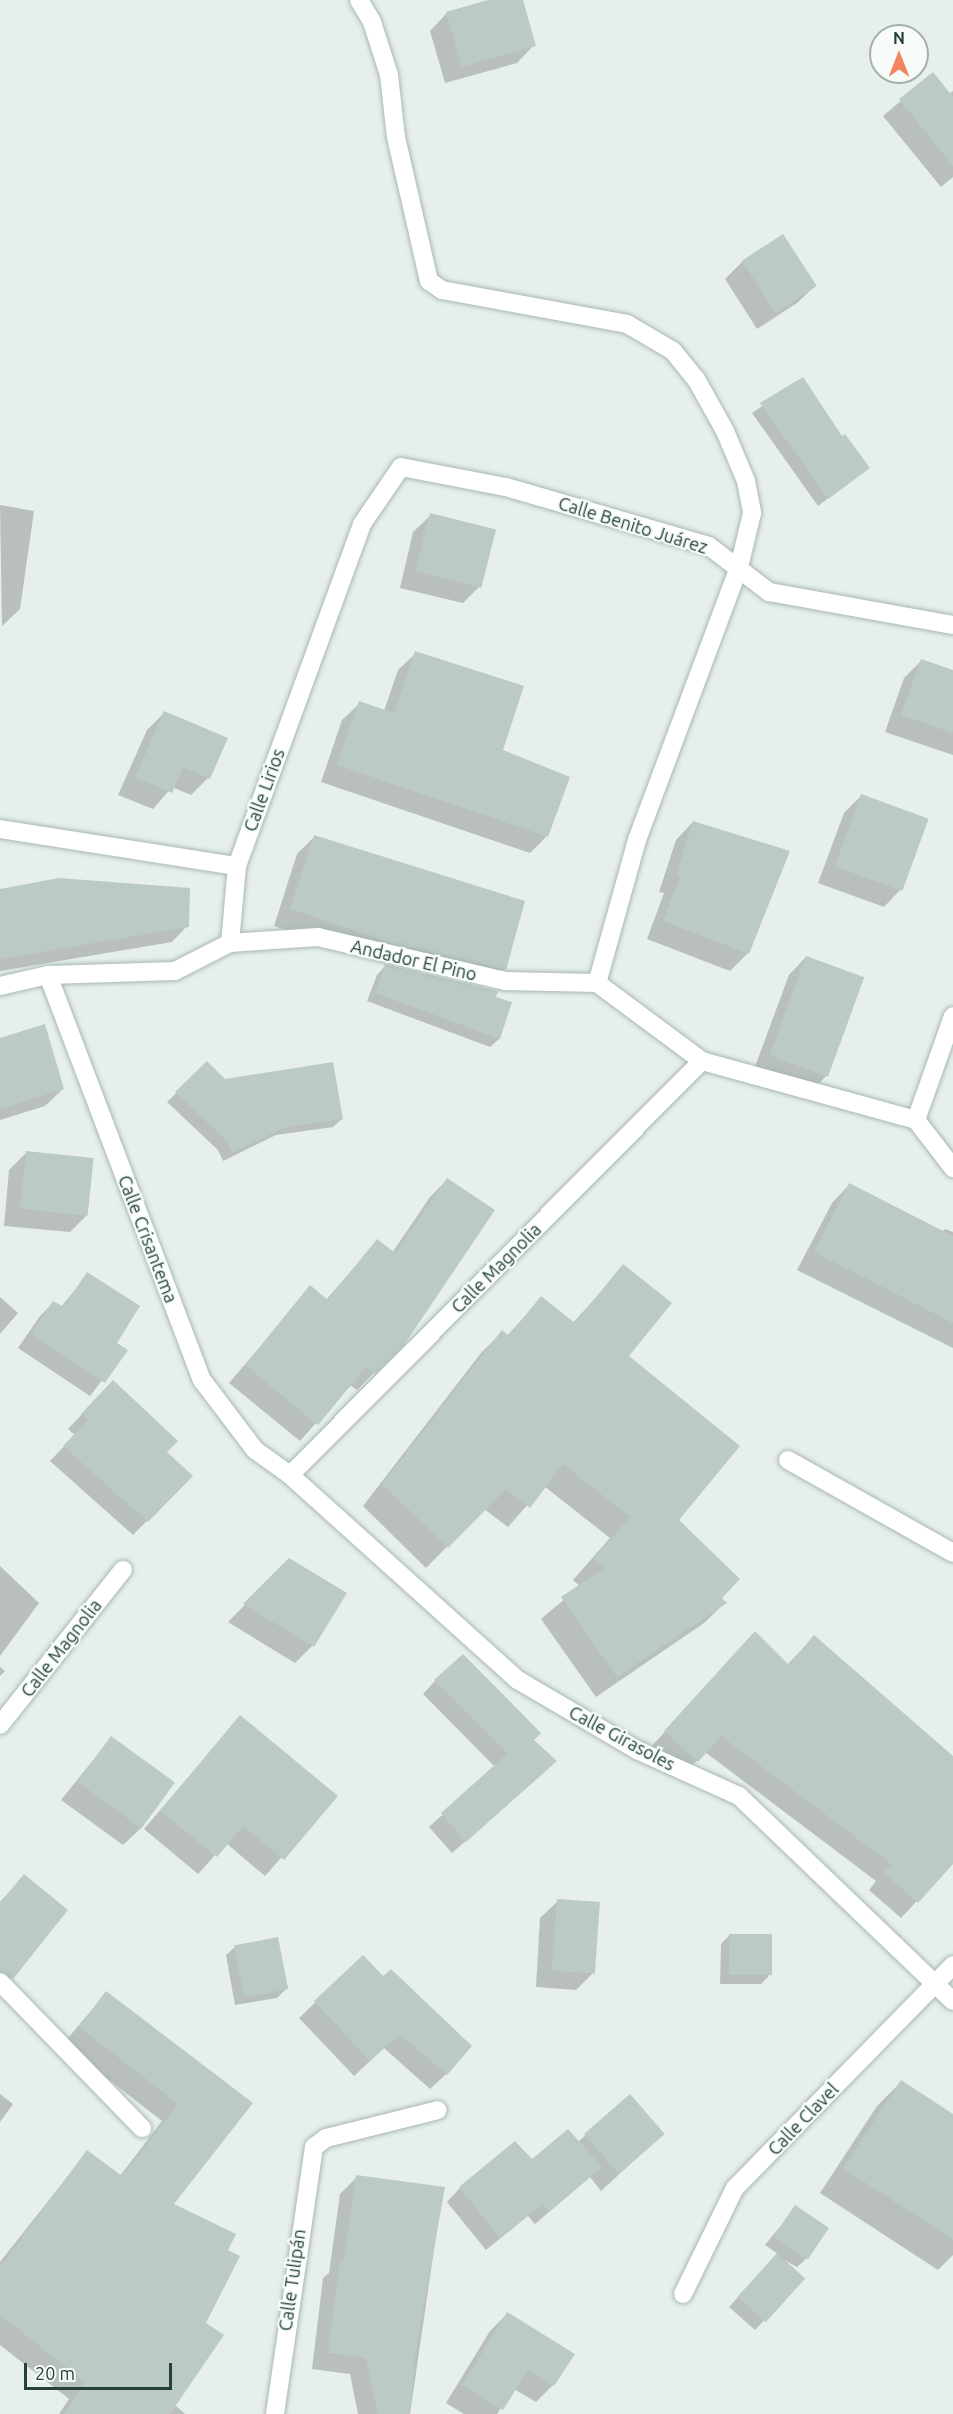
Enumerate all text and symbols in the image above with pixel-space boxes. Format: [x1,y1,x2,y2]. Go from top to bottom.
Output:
north arrow [869,24,929,84]
text: N [893,29,905,47]
street label: Calle Benito Juárez [556,492,710,558]
street label: Calle Lirios [239,745,289,835]
street label: Andador El Pino [349,935,479,985]
street label: Calle Crisantema [114,1172,182,1306]
street label: Calle Magnolia [447,1219,545,1317]
street label: Calle Magnolia [16,1595,106,1701]
street label: Calle Girasoles [565,1701,679,1775]
street label: Calle Clavel [763,2078,843,2160]
street label: Calle Tulipán [274,2228,310,2332]
scale bar [27,2351,176,2389]
text: 20 m [35,2363,75,2383]

